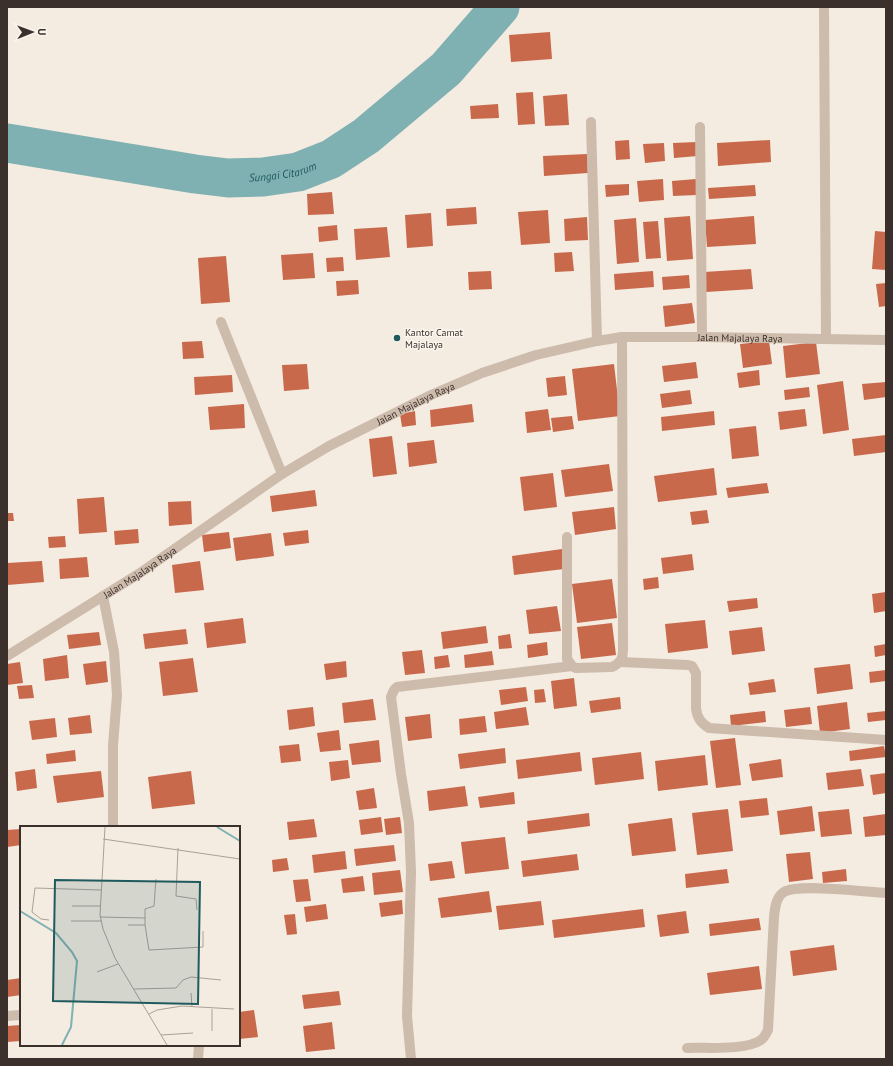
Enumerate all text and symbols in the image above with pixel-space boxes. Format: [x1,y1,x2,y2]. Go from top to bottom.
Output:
north arrow [12,12,52,52]
text: U [35,28,49,35]
water label: Sungai Citarum [249,158,318,184]
place label: Kantor Camat Majalaya [405,326,464,351]
street label: Jalan Majalaya Raya [696,331,783,345]
marker: Kantor Camat Majalaya [392,333,402,343]
street label: Jalan Majalaya Raya [374,380,457,429]
street label: Jalan Majalaya Raya [100,544,179,602]
inset map [20,826,240,1046]

